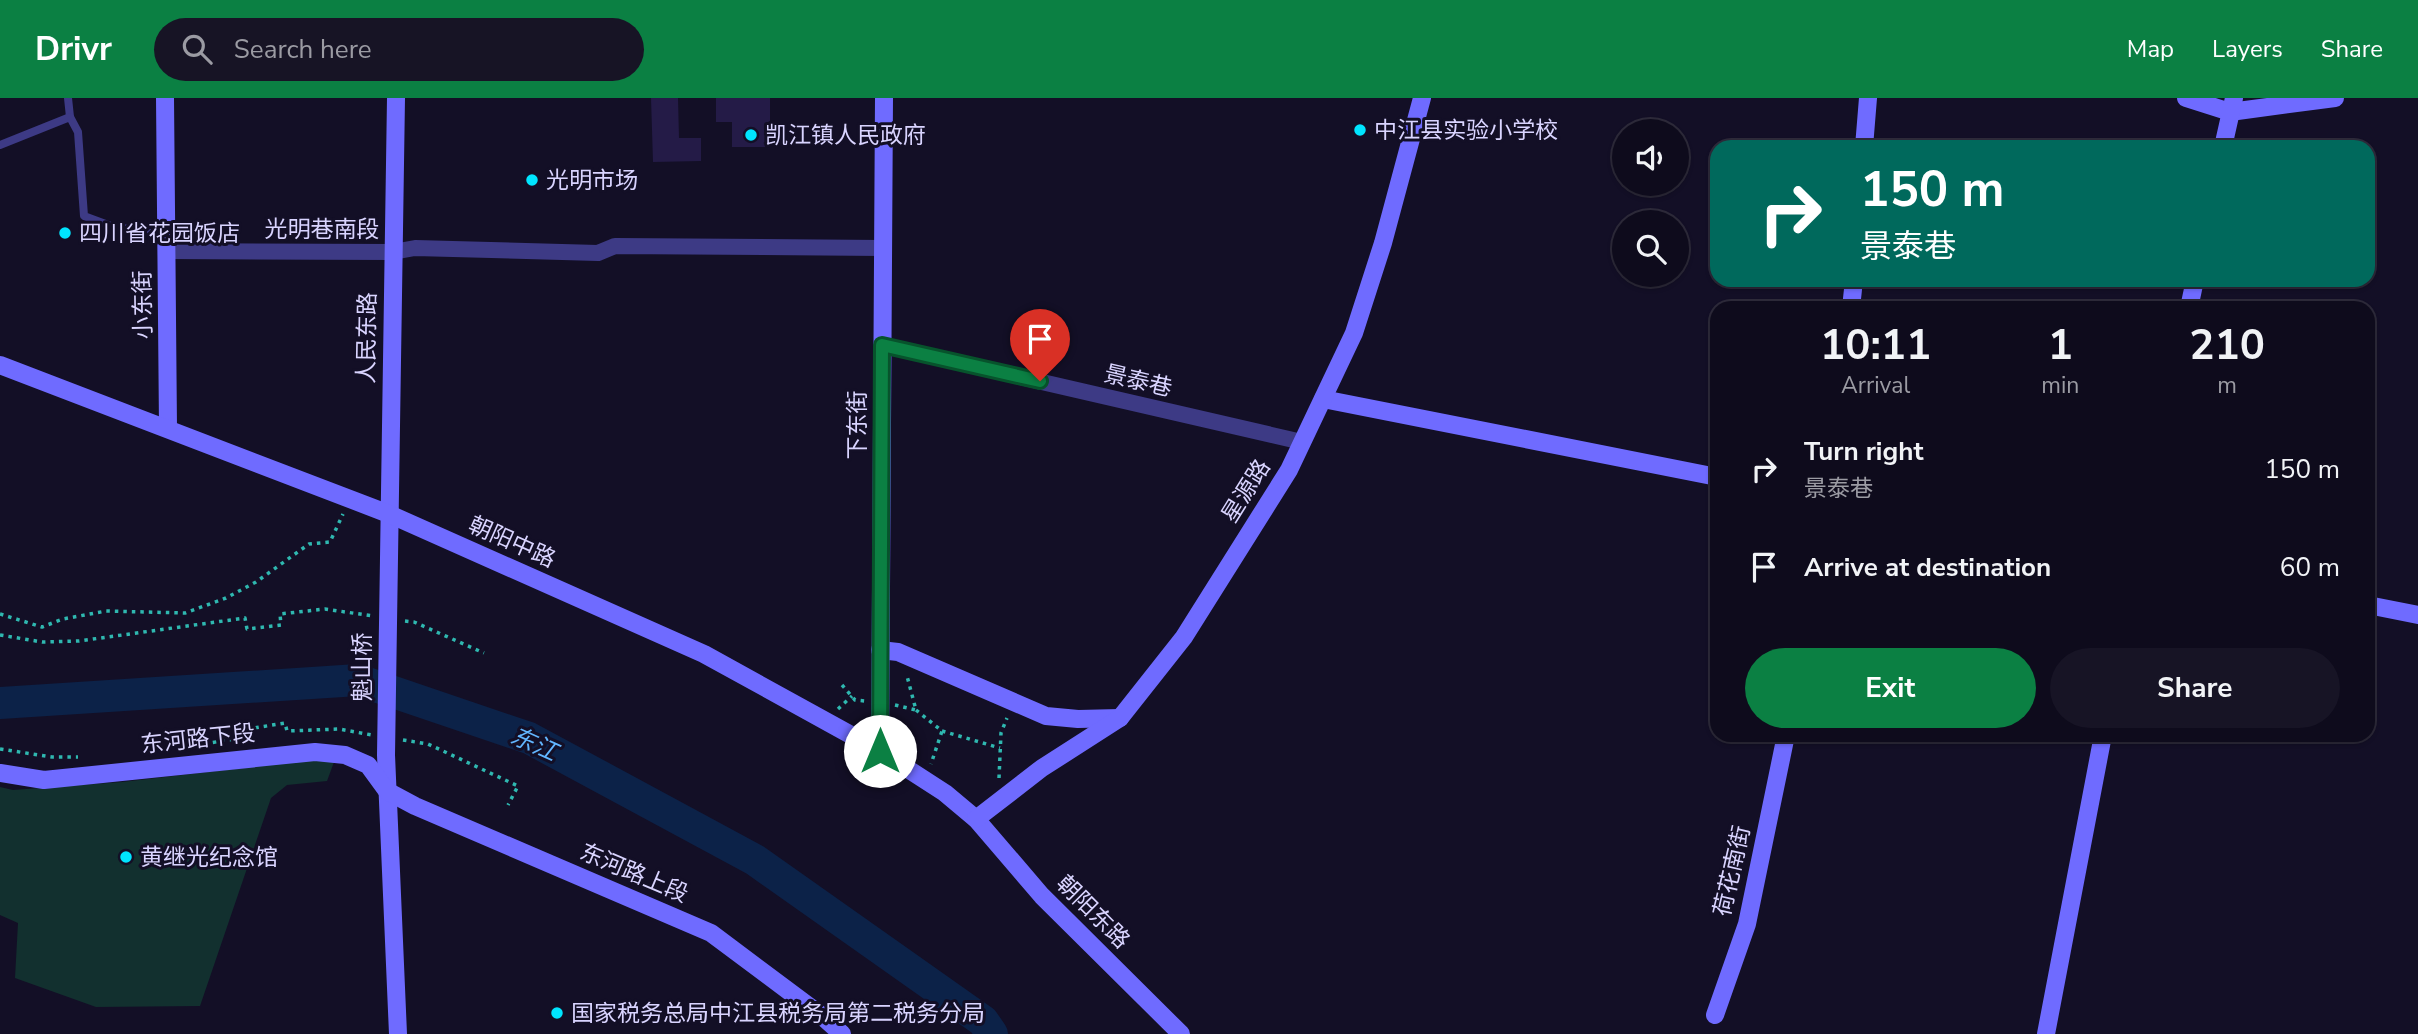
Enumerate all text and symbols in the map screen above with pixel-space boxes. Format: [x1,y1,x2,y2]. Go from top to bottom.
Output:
search box [154,18,644,81]
text: Drivr [35,27,112,72]
icon: search [178,30,216,68]
text: Search here [234,32,372,67]
text: Map [2127,33,2174,65]
text: Layers [2212,33,2283,65]
text: Share [2321,33,2383,65]
place label: 中江县实验小学校 [1374,115,1558,146]
map controls [1612,119,1689,287]
button: sound [1612,119,1689,196]
place label: 凯江镇人民政府 [765,120,926,151]
marker: 中江县实验小学校 [1352,122,1368,138]
marker: 凯江镇人民政府 [743,127,759,143]
text: 150 m [1860,156,2004,223]
place label: 光明市场 [546,165,638,196]
icon: right [1745,168,1836,259]
marker: 光明市场 [524,172,540,188]
button: search [1612,210,1689,287]
street label: 光明巷南段 [265,214,380,245]
place label: 四川省花园饭店 [79,218,240,249]
marker: 四川省花园饭店 [57,225,73,241]
text: 景泰巷 [1860,225,1956,268]
street label: 小东街 [127,270,159,340]
street label: 人民东路 [351,292,383,384]
pin [1010,309,1070,381]
text: 10:11 [1820,317,1931,374]
text: 1 [2048,317,2073,374]
text: 210 [2189,317,2265,374]
icon: arrive [1021,320,1059,358]
street label: 景泰巷 [1101,358,1175,404]
text: Arrival [1841,370,1910,401]
text: min [2041,370,2079,401]
text: m [2217,370,2237,401]
street label: 下东街 [842,391,873,460]
text: Turn right [1804,434,1923,469]
icon: right [1745,450,1783,488]
text: 150 m [2264,452,2340,487]
street label: 星源路 [1215,454,1277,528]
text: 景泰巷 [1804,473,1873,504]
street label: 朝阳中路 [464,509,560,575]
icon: arrive [1745,548,1783,586]
text: Arrive at destination [1804,550,2051,585]
text: 60 m [2280,550,2340,585]
street label: 魁山桥 [347,633,378,702]
button: Exit [1745,648,2036,728]
button: Share [2050,648,2340,728]
position arrow [843,714,917,788]
street label: 东河路下段 [139,718,257,760]
water label: 东江 [506,720,565,770]
street label: 荷花南街 [1707,823,1757,919]
street label: 东河路上段 [575,836,693,910]
place label: 黄继光纪念馆 [140,842,278,873]
marker: 黄继光纪念馆 [118,849,134,865]
street label: 朝阳东路 [1050,869,1136,955]
place label: 国家税务总局中江县税务局第二税务分局 [571,998,985,1029]
marker: 国家税务总局中江县税务局第二税务分局 [549,1005,565,1021]

